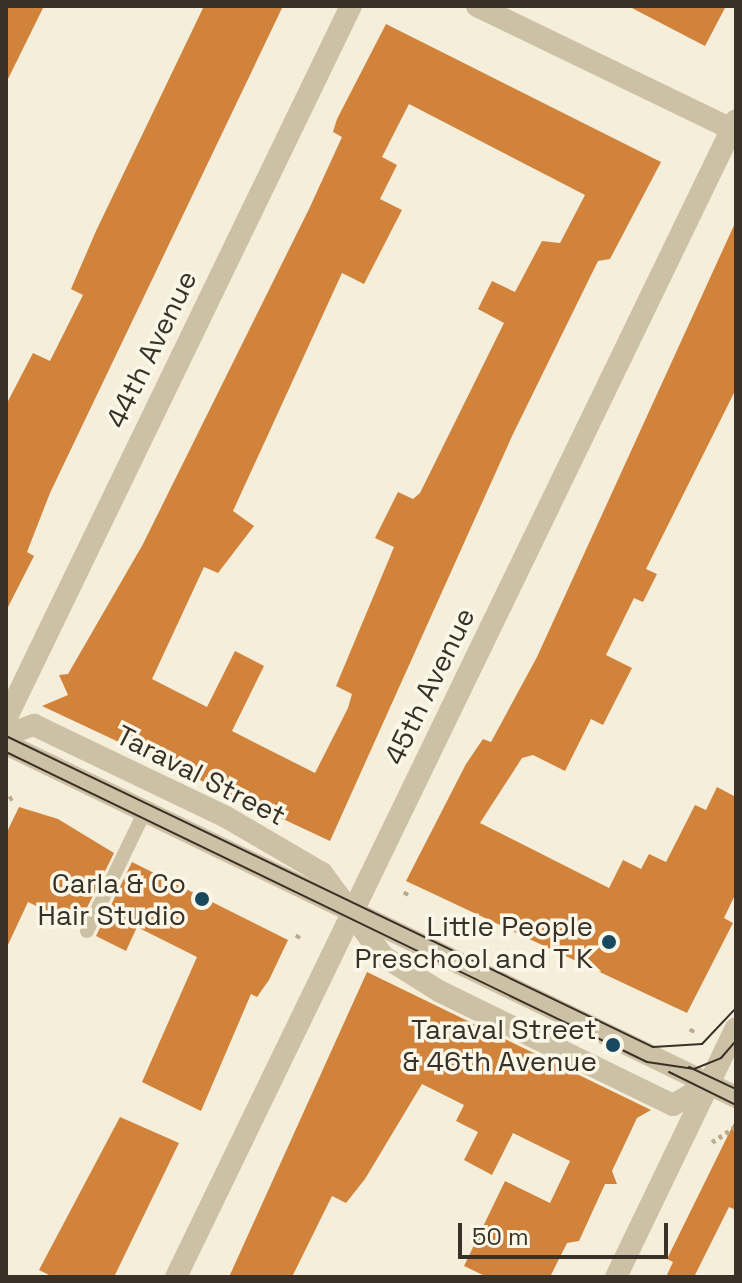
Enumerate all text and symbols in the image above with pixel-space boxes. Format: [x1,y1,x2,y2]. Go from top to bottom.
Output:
street label: 44th Avenue [98,265,204,433]
street label: 45th Avenue [377,602,481,770]
street label: Taraval Street [111,718,291,832]
place label: Carla & Co Hair Studio [38,866,186,932]
marker: Carla & Co Hair Studio [193,890,211,908]
place label: Little People Preschool and T K [353,909,593,975]
marker: Little People Preschool and T K [600,933,618,951]
place label: Taraval Street & 46th Avenue [402,1012,597,1078]
marker: Taraval Street & 46th Avenue [604,1036,622,1054]
scale bar [462,1207,672,1257]
text: 50 m [472,1221,529,1252]

